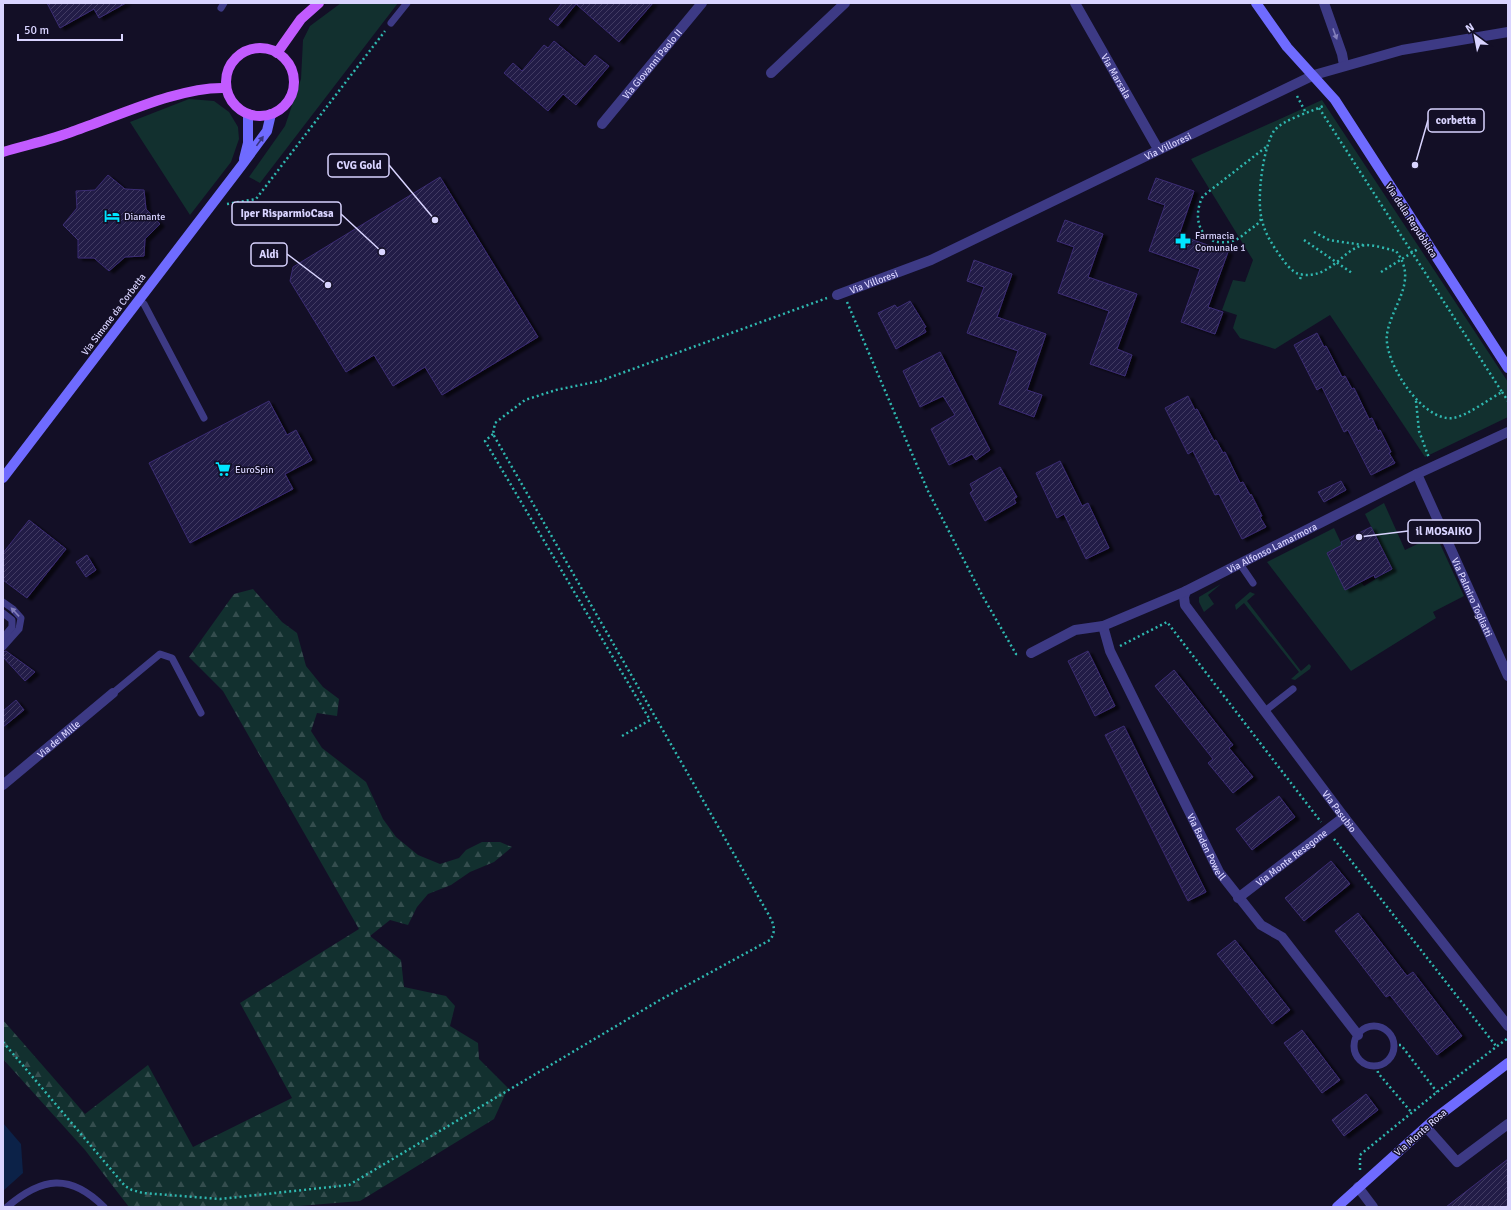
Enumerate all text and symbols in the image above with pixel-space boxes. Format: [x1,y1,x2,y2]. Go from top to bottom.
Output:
scale bar [18,16,122,42]
north arrow [1455,16,1495,56]
text: N [1463,20,1477,35]
text: 50 m [24,23,49,38]
street label: Via Giovanni Paolo II [620,27,685,102]
one-way arrow [1332,28,1338,40]
street label: Via Marsala [1098,52,1133,101]
callout: corbetta [1428,109,1484,132]
text: corbetta [1436,114,1477,127]
street label: Via Villoresi [1143,130,1193,163]
one-way arrow [256,136,264,147]
callout: CVG Gold [328,154,389,177]
text: CVG Gold [336,159,382,172]
street label: Via della Repubblica [1383,181,1440,260]
callout: Iper RisparmioCasa [232,202,341,225]
hotel icon: Diamante [103,207,121,225]
text: Iper RisparmioCasa [240,207,334,220]
place label: Diamante [124,211,165,223]
place label: Farmacia Comunale 1 [1195,230,1246,254]
pharmacy icon: Farmacia Comunale 1 [1174,232,1192,250]
callout: Aldi [251,243,287,266]
text: Aldi [259,248,279,261]
street label: Via Villoresi [848,268,900,297]
street label: Via Simone da Corbetta [79,271,149,358]
supermarket icon: EuroSpin [214,460,232,478]
place label: EuroSpin [235,464,274,476]
callout: il MOSAIKO [1408,520,1480,543]
street label: Via Alfonso Lamarmora [1225,521,1319,576]
text: il MOSAIKO [1416,525,1472,538]
street label: Via Palmiro Togliatti [1448,556,1495,639]
one-way arrow [10,607,20,617]
street label: Via dei Mille [35,718,83,761]
street label: Via Pasubio [1319,788,1359,835]
street label: Via Baden Powell [1184,811,1228,883]
street label: Via Monte Resegone [1254,827,1330,889]
street label: Via Monte Rosa [1392,1107,1449,1159]

